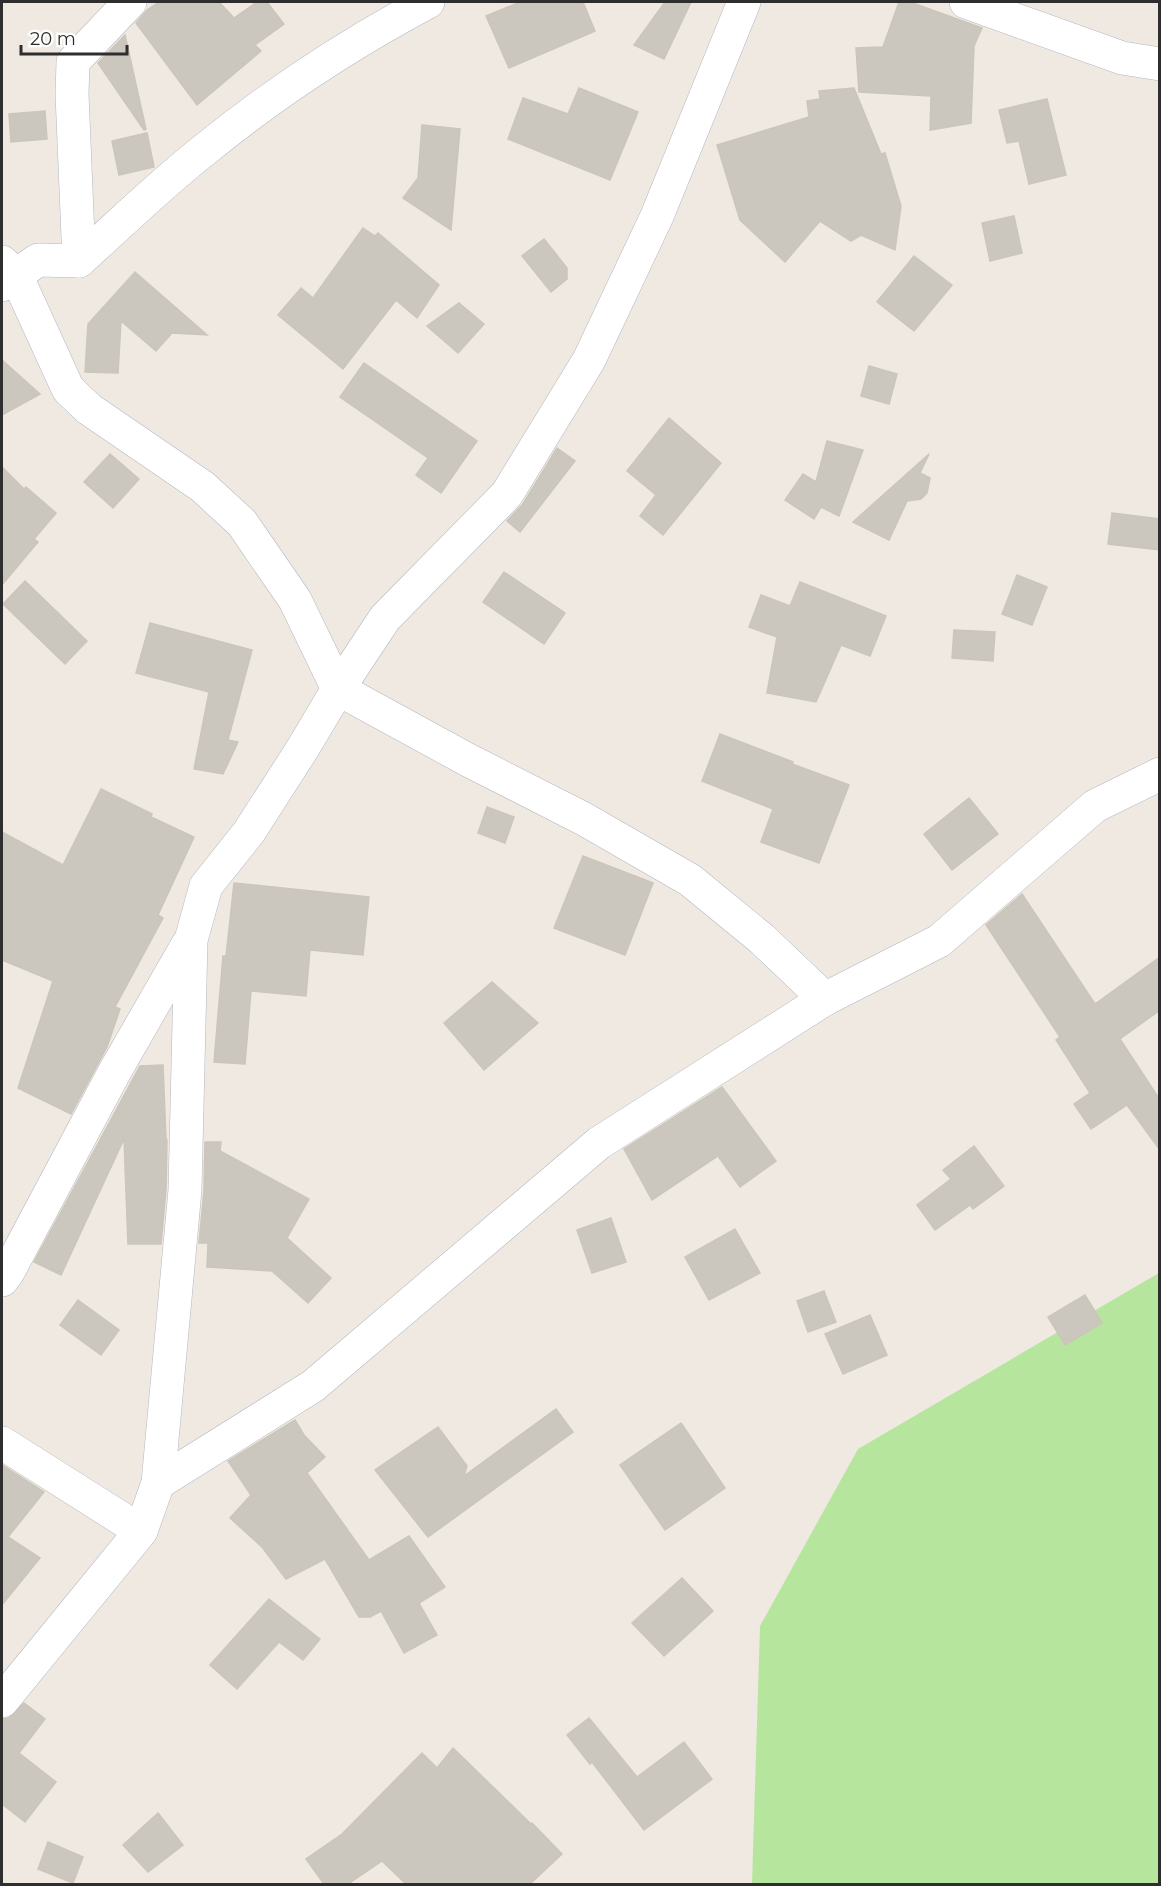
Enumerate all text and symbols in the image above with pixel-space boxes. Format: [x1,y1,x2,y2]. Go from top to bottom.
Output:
scale bar [21,18,128,56]
text: 20 m [30,28,76,50]

